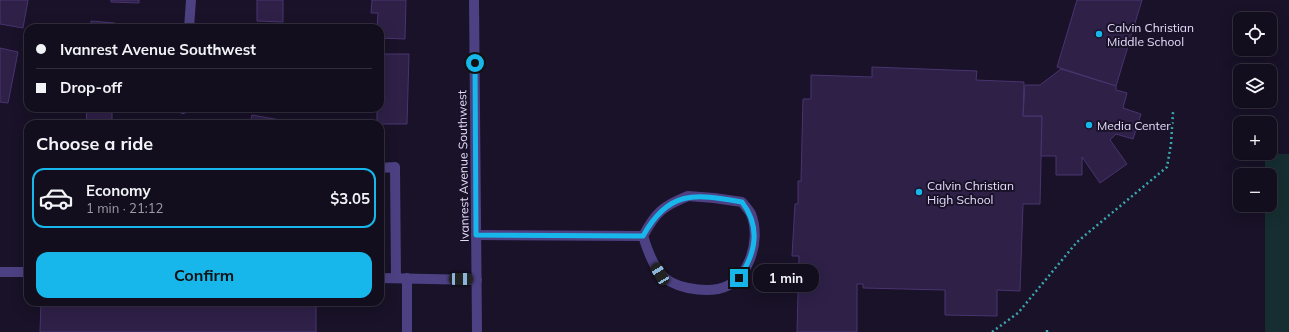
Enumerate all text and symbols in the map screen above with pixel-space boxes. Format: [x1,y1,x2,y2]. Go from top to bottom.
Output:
map controls [1233,12,1277,212]
button: locate [1233,12,1277,56]
place label: Calvin Christian Middle School [1107,20,1194,49]
marker: Calvin Christian Middle School [1094,29,1104,39]
text: Ivanrest Avenue Southwest [60,40,256,59]
route start [466,54,484,72]
button: layers [1233,64,1277,108]
text: Drop-off [60,78,122,97]
street label: Ivanrest Avenue Southwest [454,90,472,242]
button: + [1233,116,1277,160]
place label: Media Center [1097,118,1171,133]
marker: Media Center [1084,120,1094,130]
text: Choose a ride [36,132,153,155]
button: − [1233,168,1277,212]
place label: Calvin Christian High School [927,178,1014,207]
icon: car [38,180,74,216]
text: Economy [86,181,151,200]
marker: Calvin Christian High School [914,187,924,197]
text: $3.05 [330,189,370,208]
text: 1 min · 21:12 [86,200,163,216]
button: Confirm [36,252,372,298]
car [649,261,671,287]
callout: 1 min [753,264,819,292]
route end [730,269,748,287]
text: 1 min [769,270,803,286]
car [449,273,473,285]

